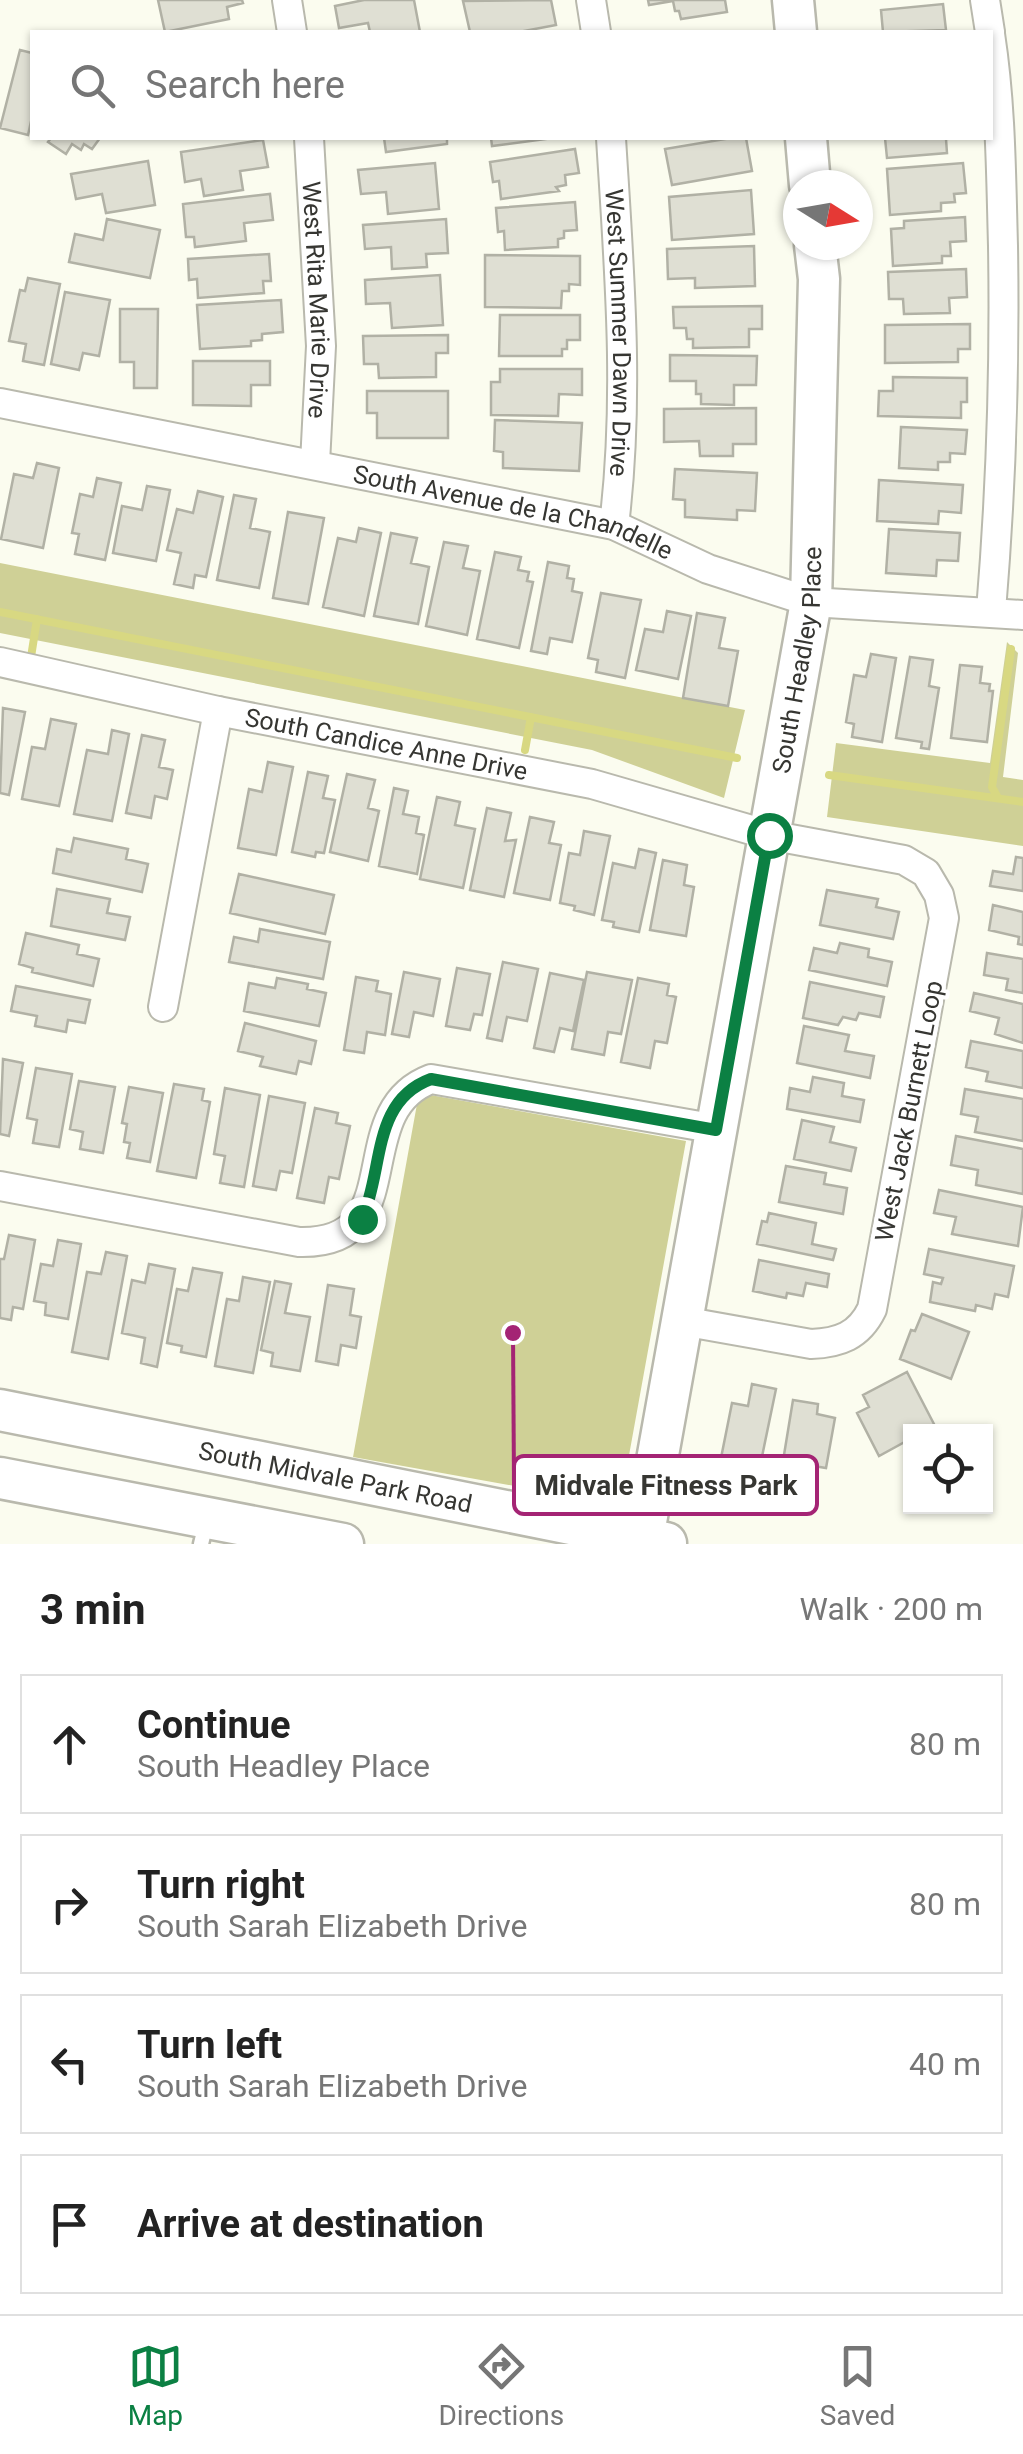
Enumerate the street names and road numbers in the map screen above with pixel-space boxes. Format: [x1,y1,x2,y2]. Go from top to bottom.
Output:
street label: West Rita Marie Drive [297,180,336,419]
street label: West Summer Dawn Drive [600,188,637,478]
street label: South Avenue de la Chandelle [351,459,678,565]
street label: South Headley Place [766,546,827,775]
street label: South Candice Anne Drive [243,702,530,786]
street label: West Jack Burnett Loop [869,978,949,1244]
street label: South Midvale Park Road [196,1436,475,1518]

